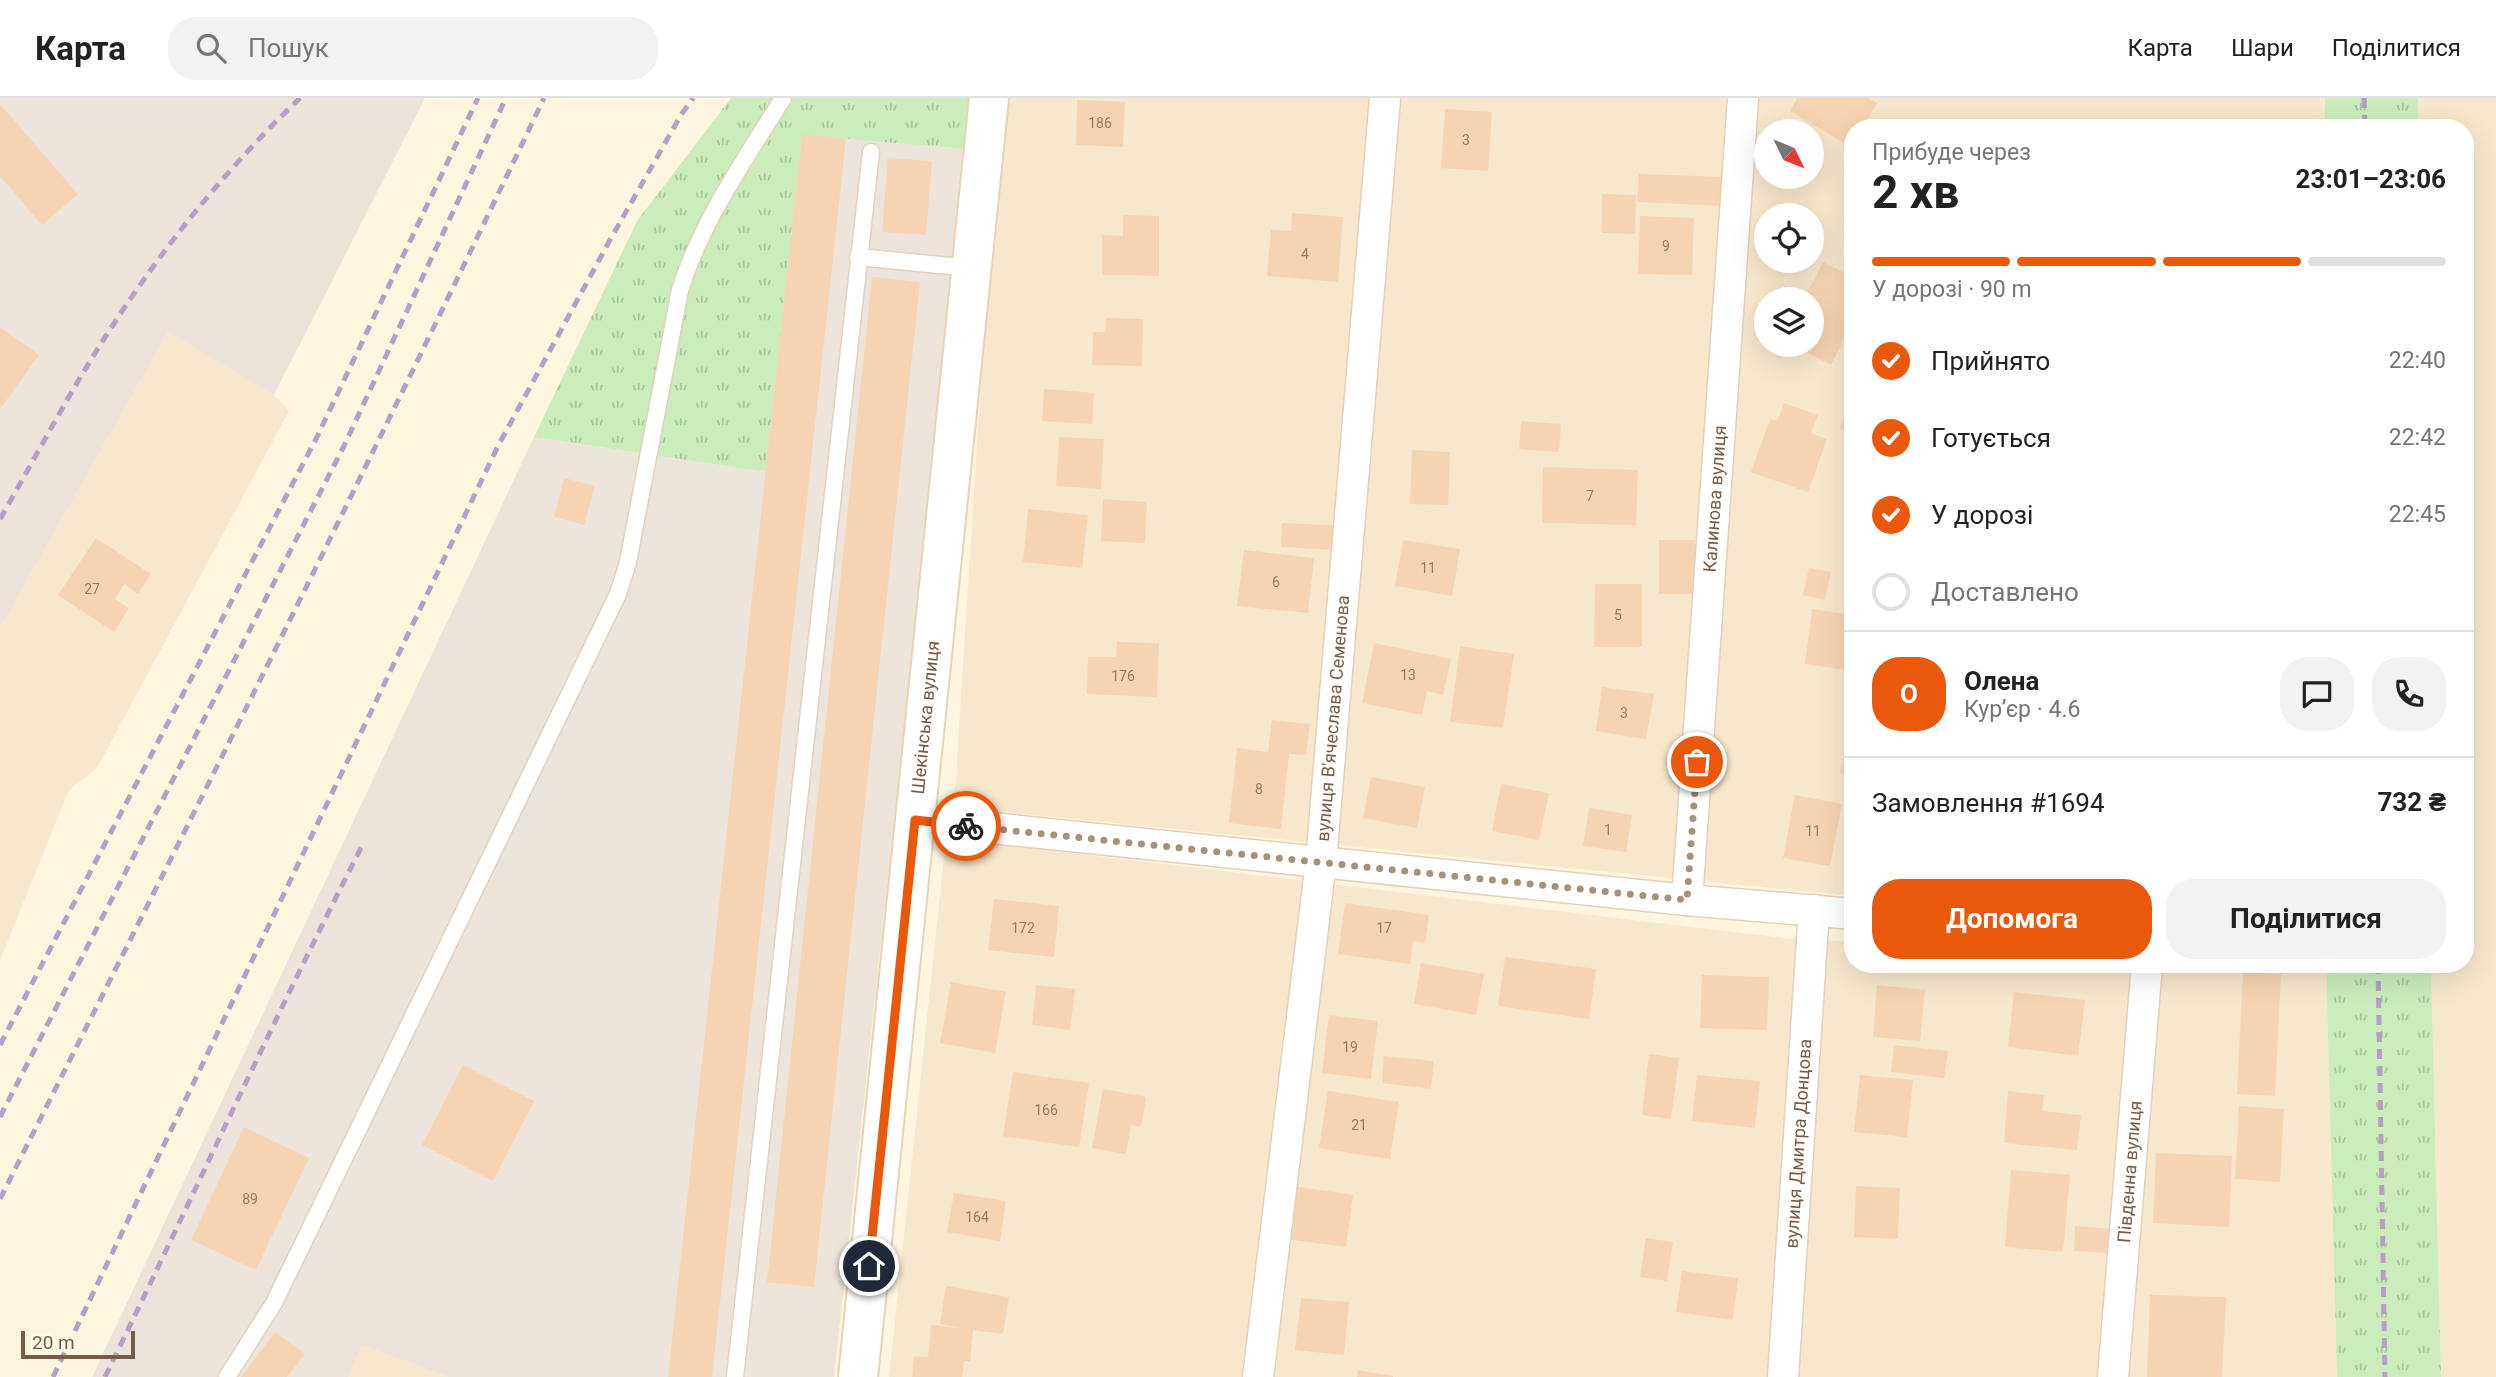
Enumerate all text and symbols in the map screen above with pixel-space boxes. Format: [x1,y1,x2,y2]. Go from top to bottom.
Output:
search box [168,17,658,80]
text: Карта [35,29,126,68]
icon: search [192,29,230,67]
text: Пошук [248,33,329,63]
text: Карта [2127,34,2193,62]
text: Шари [2231,34,2294,62]
text: Поділитися [2332,34,2461,62]
house number: 186 [1088,115,1112,131]
north arrow [1754,119,1824,189]
map controls [1754,119,1824,357]
house number: 3 [1462,132,1470,148]
text: Прибуде через [1872,139,2031,166]
text: 23:01–23:06 [2296,164,2446,194]
text: 2 хв [1872,165,1959,219]
button: locate [1754,203,1824,273]
house number: 9 [1662,238,1670,254]
house number: 4 [1301,246,1309,262]
text: У дорозі · 90 m [1872,276,2032,303]
button: layers [1754,287,1824,357]
icon: check [1872,342,1910,380]
text: Прийнято [1931,346,2050,376]
text: 22:40 [2389,347,2446,374]
icon: check [1872,419,1910,457]
text: Готується [1931,423,2051,453]
text: 22:42 [2389,424,2446,451]
street label: Калинова вулиця [1699,425,1730,573]
house number: 7 [1586,488,1594,504]
icon: check [1872,496,1910,534]
text: У дорозі [1931,500,2033,530]
text: 22:45 [2389,501,2446,528]
house number: 11 [1420,560,1436,576]
house number: 6 [1272,574,1280,590]
text: Доставлено [1931,577,2079,607]
house number: 27 [84,581,100,597]
street label: вулиця В'ячеслава Семенова [1312,594,1353,842]
house number: 5 [1614,607,1622,623]
street label: Шекінська вулиця [907,640,943,795]
button: chat [2280,657,2354,731]
button: phone [2372,657,2446,731]
text: Олена [1964,666,2039,696]
house number: 13 [1400,667,1416,683]
house number: 176 [1111,668,1135,684]
text: О [1900,679,1918,709]
text: Кур’єр · 4.6 [1964,696,2080,723]
house number: 3 [1620,705,1628,721]
pin [1667,732,1727,792]
icon: bag [1678,743,1716,781]
house number: 8 [1255,781,1263,797]
text: 732 ₴ [2377,787,2446,817]
text: Замовлення #1694 [1872,788,2105,818]
courier [931,791,1001,861]
icon: bike [947,807,985,845]
house number: 1 [1604,822,1612,838]
house number: 11 [1805,823,1821,839]
button: Допомога [1872,879,2152,959]
button: Поділитися [2166,879,2446,959]
house number: 172 [1011,920,1035,936]
house number: 17 [1376,920,1392,936]
street label: вулиця Дмитра Донцова [1781,1038,1815,1249]
house number: 19 [1342,1039,1358,1055]
street label: Південна вулиця [2113,1100,2146,1244]
house number: 166 [1034,1102,1058,1118]
house number: 21 [1351,1117,1367,1133]
house number: 89 [242,1191,258,1207]
house number: 164 [965,1209,989,1225]
pin [839,1236,899,1296]
icon: home [850,1247,888,1285]
scale bar [21,1328,135,1360]
text: 20 m [32,1331,75,1354]

